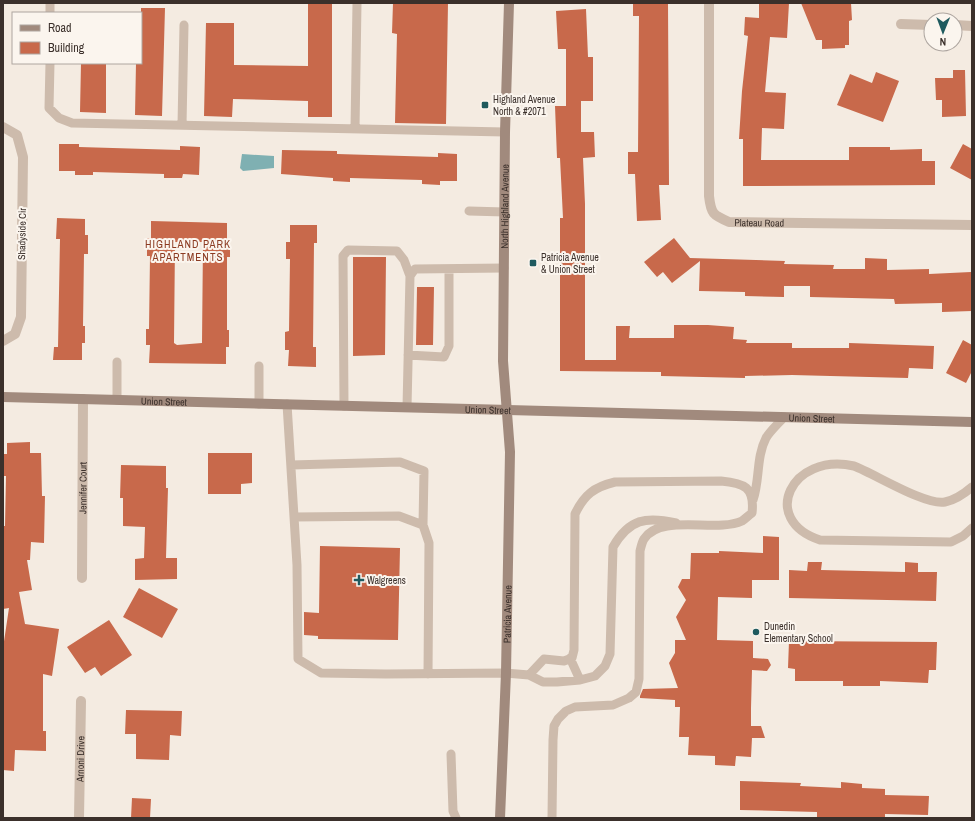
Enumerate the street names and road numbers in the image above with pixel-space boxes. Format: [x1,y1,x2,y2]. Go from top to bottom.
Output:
street label: North Highland Avenue [497,164,511,249]
street label: Shadyside Cir [15,208,29,260]
street label: Plateau Road [734,216,784,229]
street label: Union Street [141,394,188,408]
street label: Union Street [465,402,512,417]
street label: Union Street [789,411,836,425]
street label: Jennifer Court [76,461,89,514]
street label: Patricia Avenue [500,585,514,643]
street label: Arnoni Drive [73,735,87,783]

